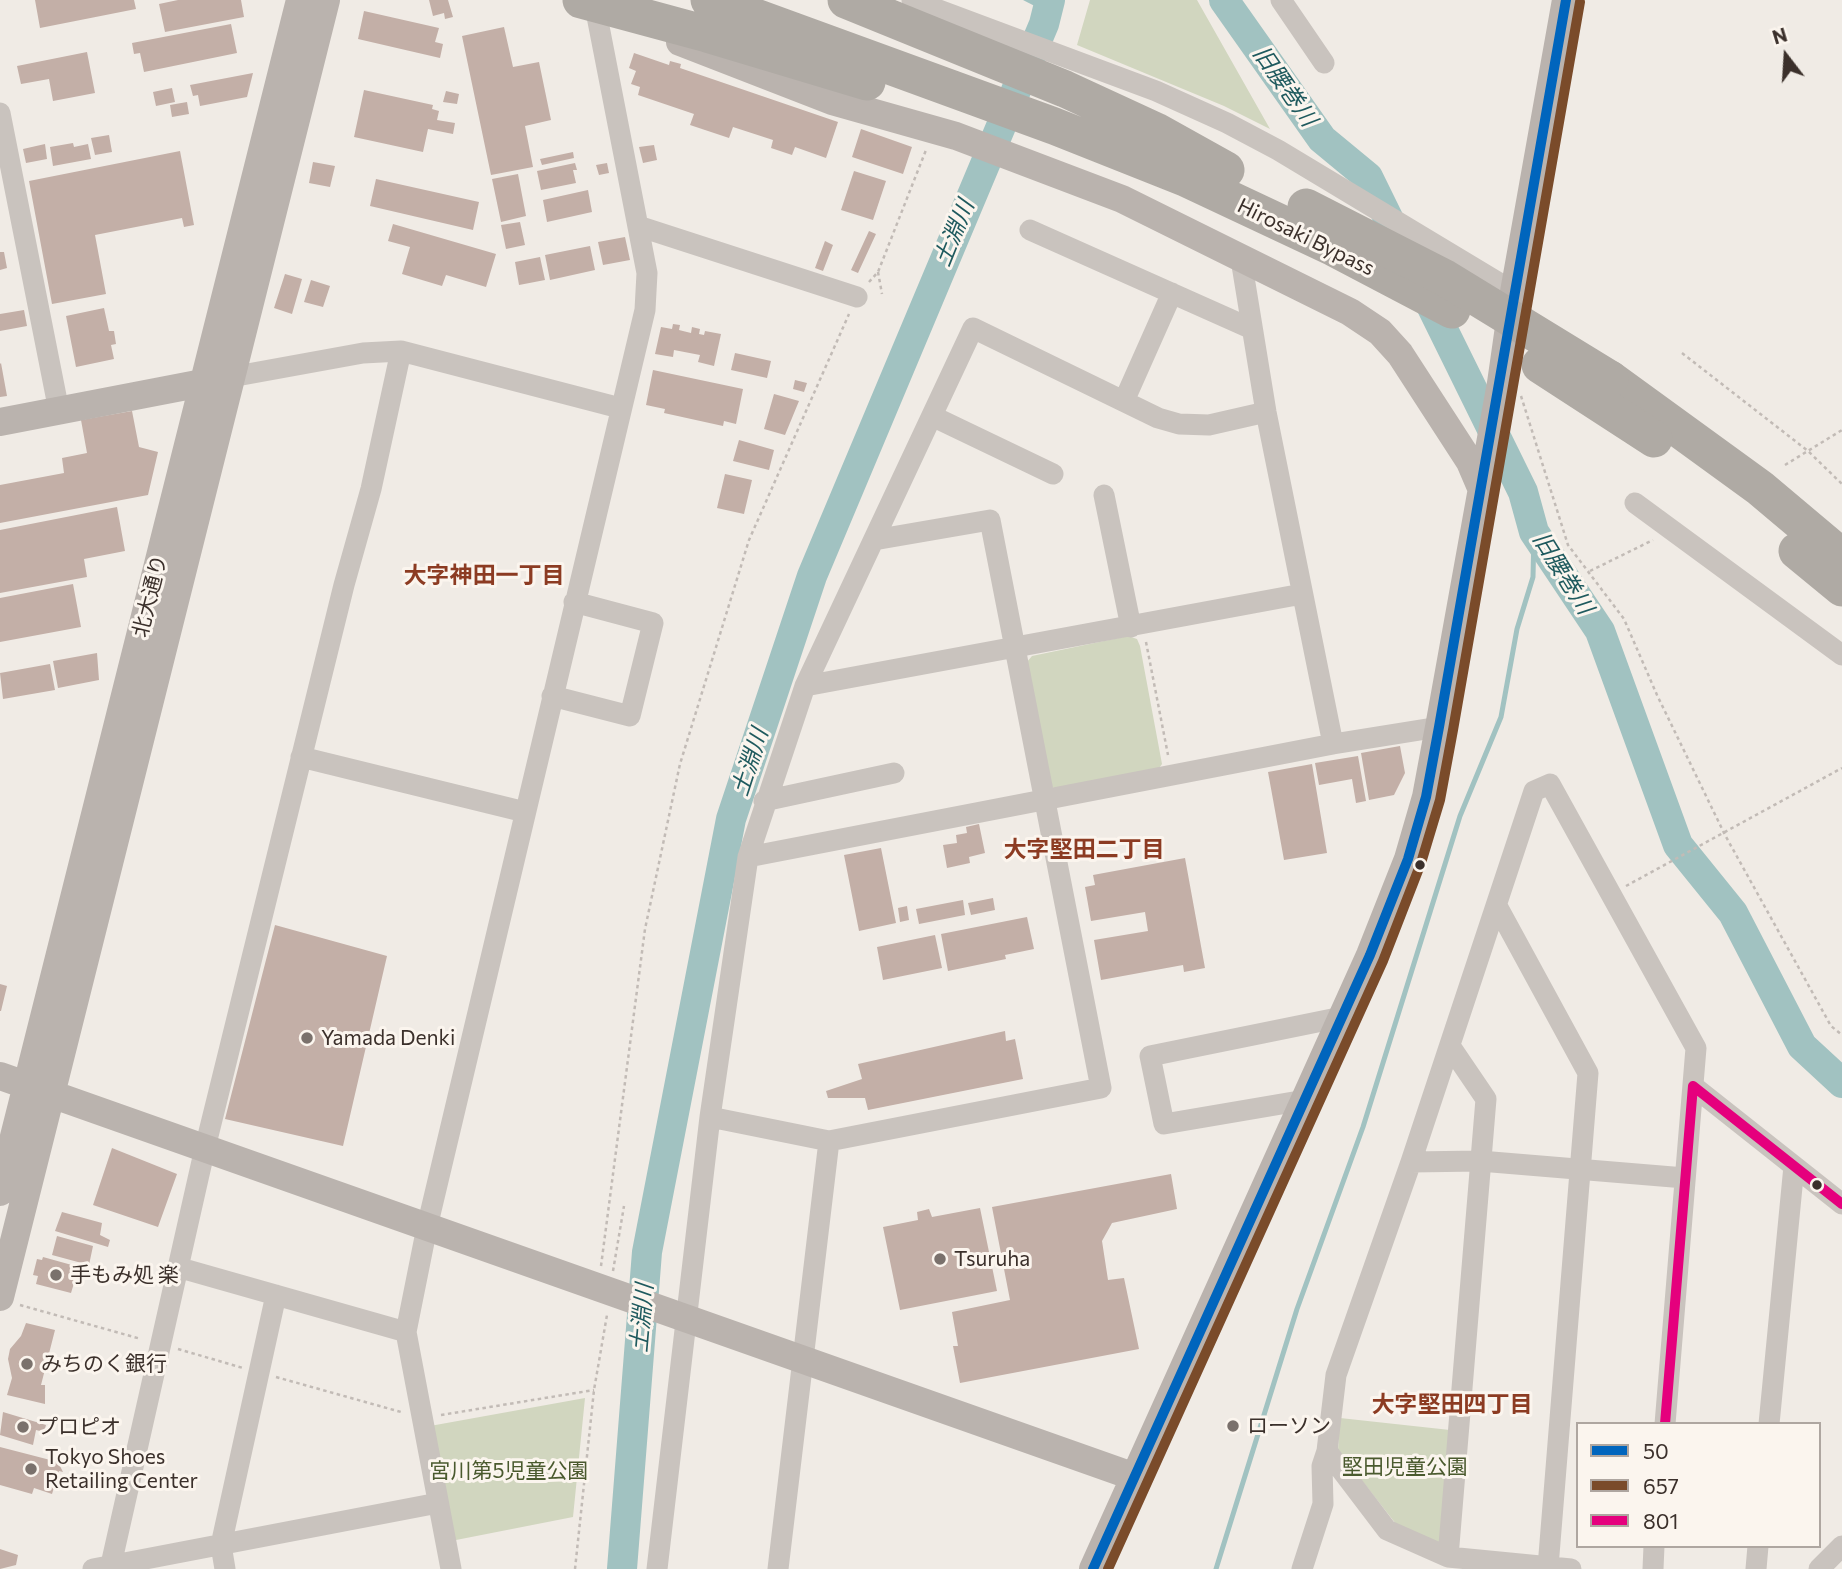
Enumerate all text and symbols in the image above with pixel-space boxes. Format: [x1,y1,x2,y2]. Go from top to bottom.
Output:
north arrow [1751,21,1821,91]
text: N [1770,22,1790,49]
water label: 旧腰巻川 [1247,40,1323,132]
street label: Hirosaki Bypass [1233,193,1379,281]
water label: 土淵川 [928,196,980,270]
water label: 旧腰巻川 [1527,527,1599,619]
street label: 北大通り [128,552,172,640]
district label: 大字神田一丁目 [404,561,564,589]
water label: 土淵川 [726,725,774,799]
district label: 大字堅田二丁目 [1004,835,1164,863]
unlabelled marker [1413,858,1427,872]
place label: Yamada Denki [321,1025,455,1051]
marker: Yamada Denki [299,1030,315,1046]
unlabelled marker [1810,1178,1824,1192]
place label: Tsuruha [954,1246,1030,1272]
marker: Tsuruha [932,1251,948,1267]
place label: 手もみ処 楽 [70,1262,179,1288]
marker: 手もみ処 楽 [48,1267,64,1283]
water label: 土淵川 [625,1282,659,1354]
place label: みちのく銀行 [41,1351,167,1377]
marker: みちのく銀行 [19,1356,35,1372]
district label: 大字堅田四丁目 [1372,1390,1532,1418]
place label: ローソン [1247,1413,1331,1439]
place label: プロピオ [37,1414,121,1440]
marker: ローソン [1225,1418,1241,1434]
marker: プロピオ [15,1419,31,1435]
legend [1576,1422,1821,1548]
text: 50 [1643,1438,1669,1463]
place label: Tokyo Shoes Retailing Center [45,1444,198,1494]
park label: 堅田児童公園 [1342,1454,1468,1480]
park label: 宮川第5児童公園 [429,1458,589,1484]
marker: Tokyo Shoes Retailing Center [23,1461,39,1477]
text: 657 [1643,1473,1679,1498]
text: 801 [1643,1508,1678,1533]

